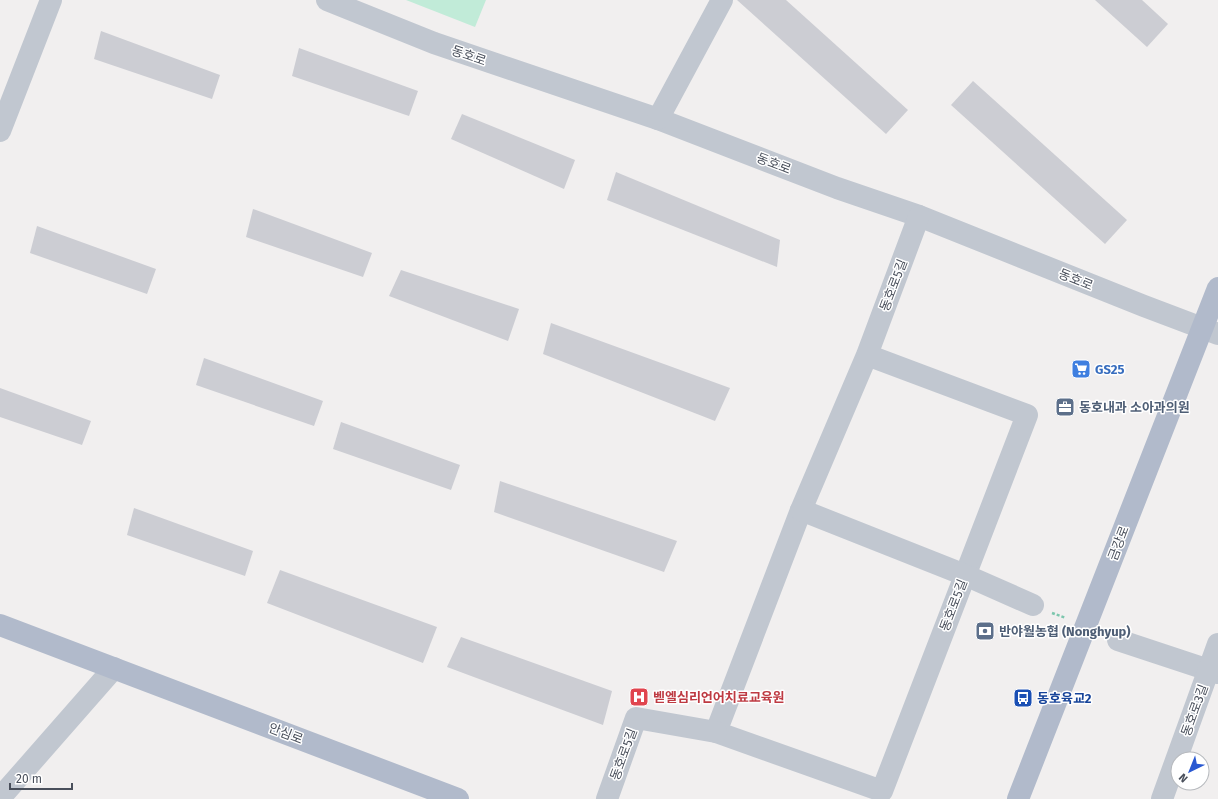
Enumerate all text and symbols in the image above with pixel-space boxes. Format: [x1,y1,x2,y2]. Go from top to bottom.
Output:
street label: 동호로 [449,43,488,68]
street label: 동호로 [754,150,793,177]
street label: 동호로5길 [877,257,910,313]
street label: 동호로 [1056,266,1095,293]
supermarket icon: GS25 [1070,358,1092,380]
place label: GS25 [1095,362,1124,377]
office icon: 동호내과 소아과의원 [1054,396,1076,418]
place label: 동호내과 소아과의원 [1079,400,1190,415]
street label: 금강로 [1105,524,1132,563]
street label: 동호로5길 [937,577,970,633]
bank icon: 반야월농협 (Nonghyup) [974,620,996,642]
place label: 반야월농협 (Nonghyup) [999,624,1131,639]
street label: 동호로3길 [1178,682,1211,738]
hospital icon: 벧엘심리언어치료교육원 [628,686,650,708]
bus stop icon: 동호육교2 [1012,687,1034,709]
place label: 벧엘심리언어치료교육원 [653,690,785,705]
place label: 동호육교2 [1037,691,1092,706]
street label: 안심로 [266,720,305,747]
street label: 동호로5길 [607,726,640,782]
north arrow [1170,751,1210,791]
scale bar [10,765,72,791]
text: N [1176,771,1191,785]
text: 20 m [16,772,42,786]

